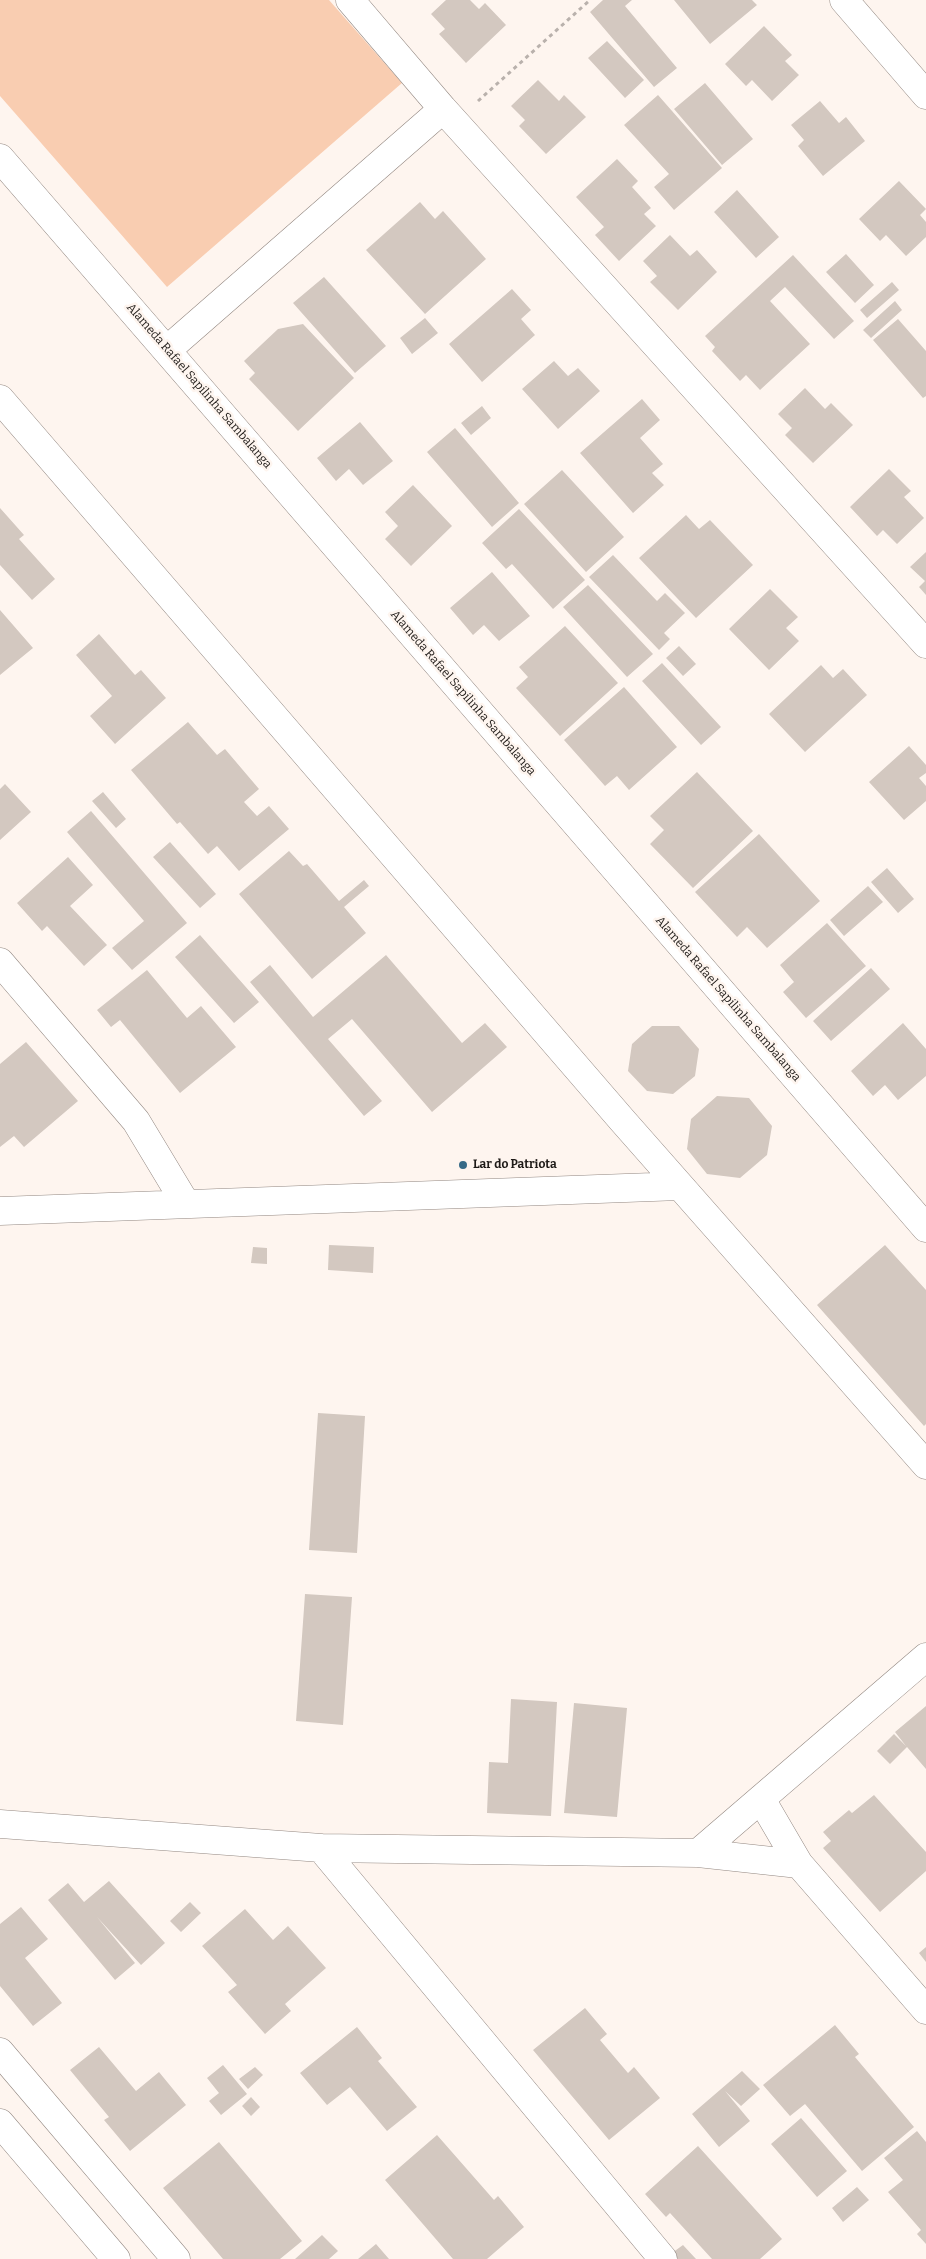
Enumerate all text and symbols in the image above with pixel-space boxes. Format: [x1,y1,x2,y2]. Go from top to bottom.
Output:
street label: Alameda Rafael Sapilinha Sambalanga [123,301,275,471]
street label: Alameda Rafael Sapilinha Sambalanga [387,608,539,778]
street label: Alameda Rafael Sapilinha Sambalanga [652,914,804,1084]
place label: Lar do Patriota [473,1158,557,1172]
marker: Lar do Patriota [457,1159,469,1171]

